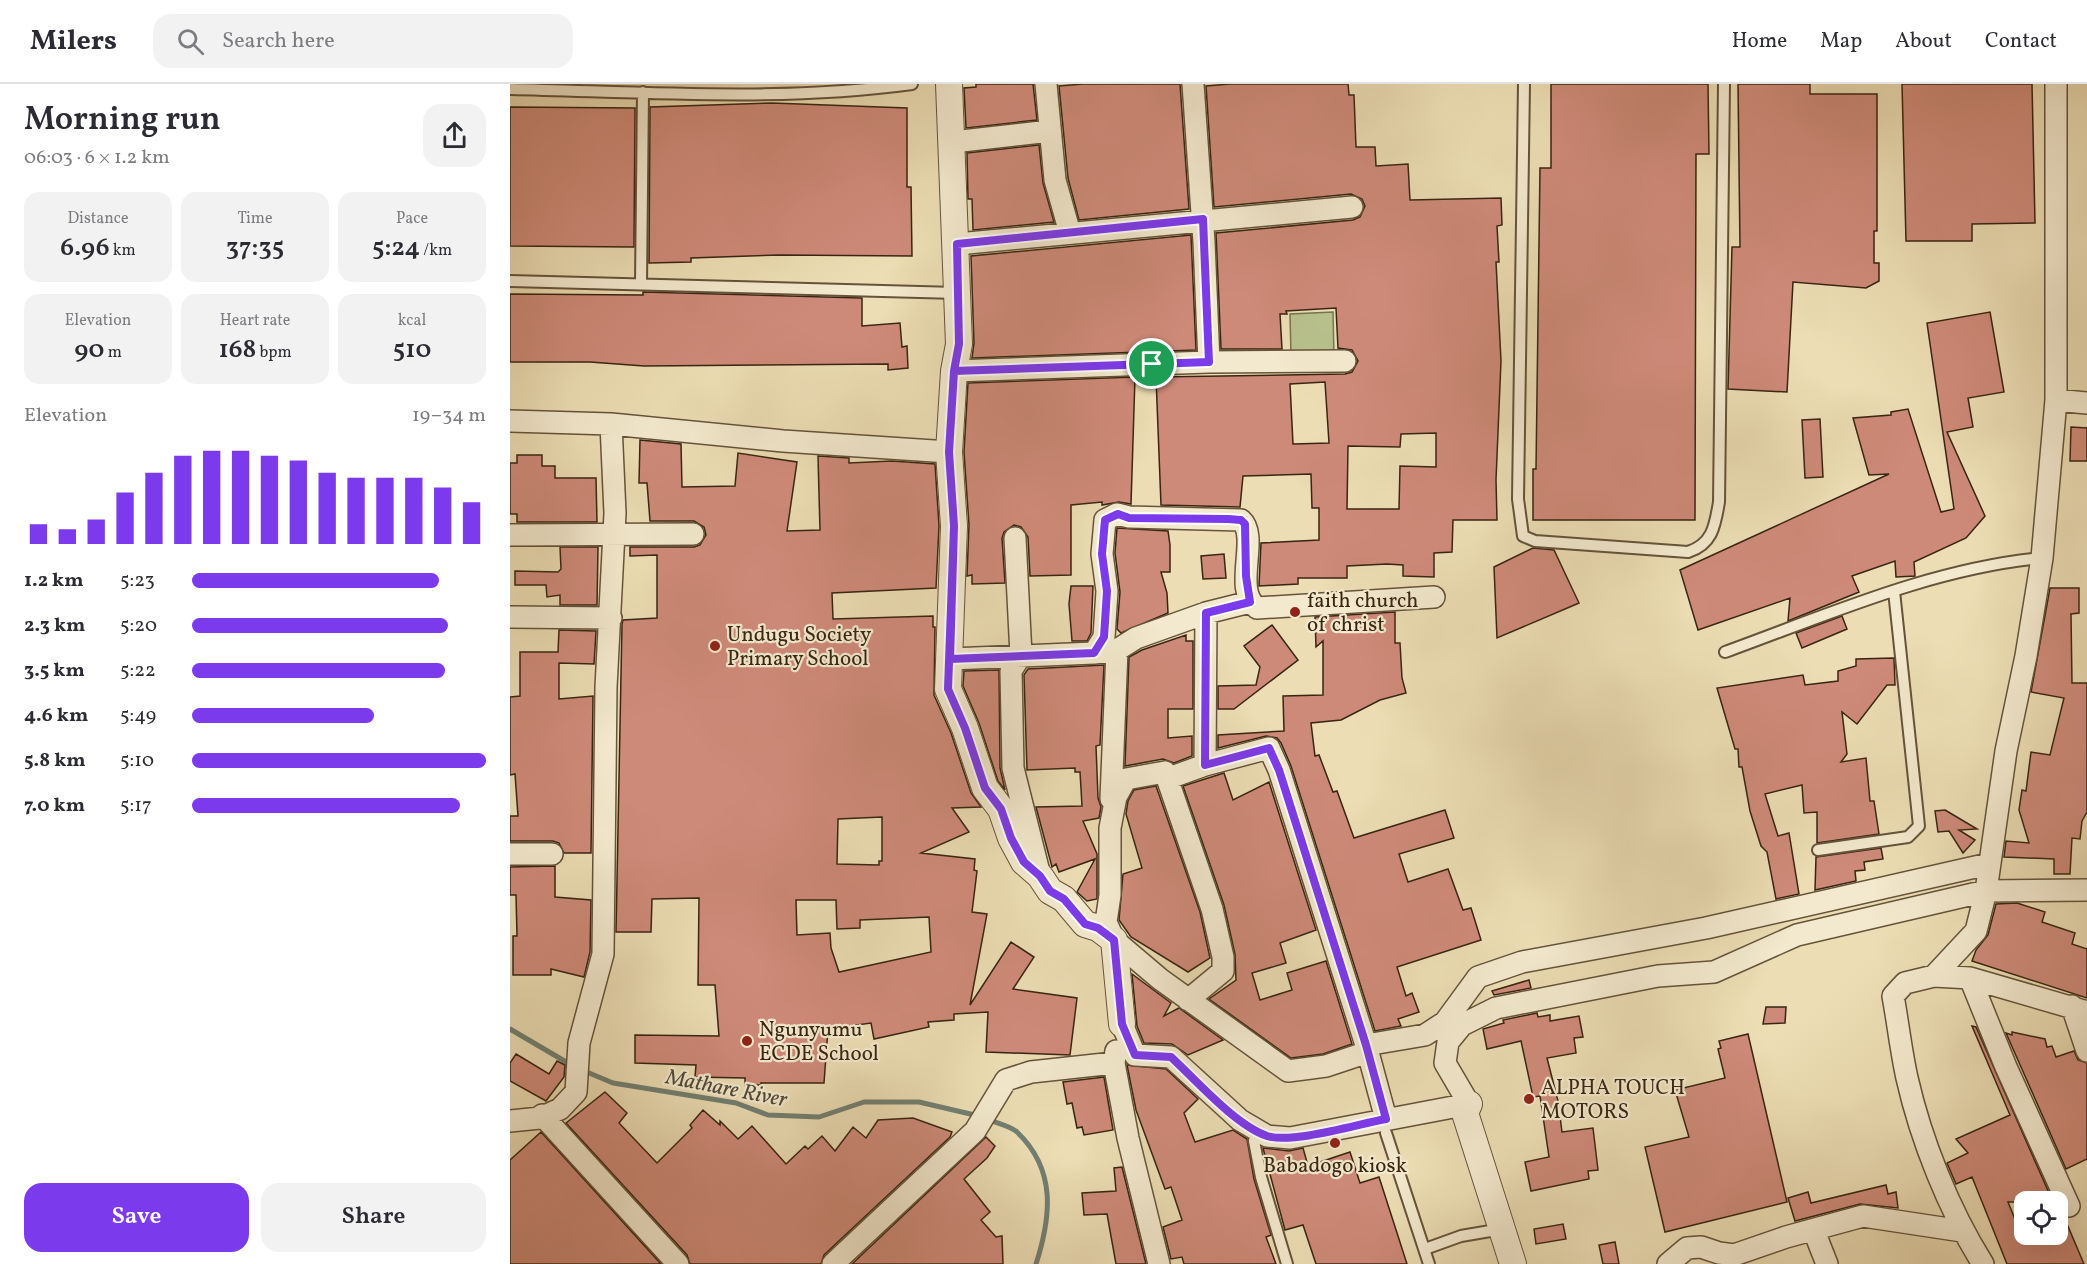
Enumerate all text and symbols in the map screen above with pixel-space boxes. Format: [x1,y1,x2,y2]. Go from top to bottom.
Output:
search box [153,14,573,68]
text: Milers [30,22,117,61]
icon: search [174,25,207,58]
text: Search here [222,26,335,57]
text: Home [1732,27,1787,56]
text: Map [1820,27,1862,56]
text: About [1895,27,1952,56]
text: Contact [1985,27,2057,56]
text: Morning run [24,98,221,144]
button: share [423,104,486,167]
text: 06:03 · 6 × 1.2 km [24,144,170,172]
text: Distance [67,208,129,230]
text: Time [237,208,273,230]
text: Pace [396,208,428,230]
text: 6.96 [60,230,110,266]
text: 37:35 [226,230,284,266]
text: 5:24 [372,230,420,266]
text: km [110,240,136,262]
text: /km [420,240,452,262]
text: Elevation [65,310,131,332]
text: Heart rate [220,310,290,332]
text: kcal [398,310,426,332]
text: 90 [74,332,104,368]
text: 168 [218,332,256,368]
text: 510 [393,332,431,368]
pin [1126,338,1177,389]
text: m [104,342,122,364]
text: bpm [256,342,292,364]
icon: arrive [1135,347,1168,380]
text: Elevation [24,402,107,430]
text: 19–34 m [412,402,486,430]
text: 1.2 km [24,567,84,595]
text: 5:23 [120,567,155,595]
place label: faith church of christ [1307,587,1418,640]
marker: faith church of christ [1288,605,1302,619]
text: 2.3 km [24,612,85,640]
text: 5:20 [120,612,157,640]
place label: Undugu Society Primary School [727,621,872,674]
marker: Undugu Society Primary School [708,639,722,653]
text: 3.5 km [24,657,85,685]
text: 5:22 [120,657,156,685]
text: 4.6 km [24,702,88,730]
text: 5:49 [120,702,156,730]
text: 5.8 km [24,747,86,775]
text: 5:10 [120,747,154,775]
text: 7.0 km [24,792,85,820]
text: 5:17 [120,792,152,820]
place label: Ngunyumu ECDE School [759,1016,879,1069]
marker: Ngunyumu ECDE School [740,1034,754,1048]
water label: Mathare River [662,1062,791,1117]
place label: ALPHA TOUCH MOTORS [1541,1074,1685,1127]
marker: ALPHA TOUCH MOTORS [1522,1092,1536,1106]
marker: Babadogo kiosk [1328,1136,1342,1150]
place label: Babadogo kiosk [1263,1152,1408,1181]
button: Save [24,1183,249,1252]
button: Share [261,1183,486,1252]
map controls [2014,1191,2068,1245]
button: locate [2014,1191,2068,1245]

